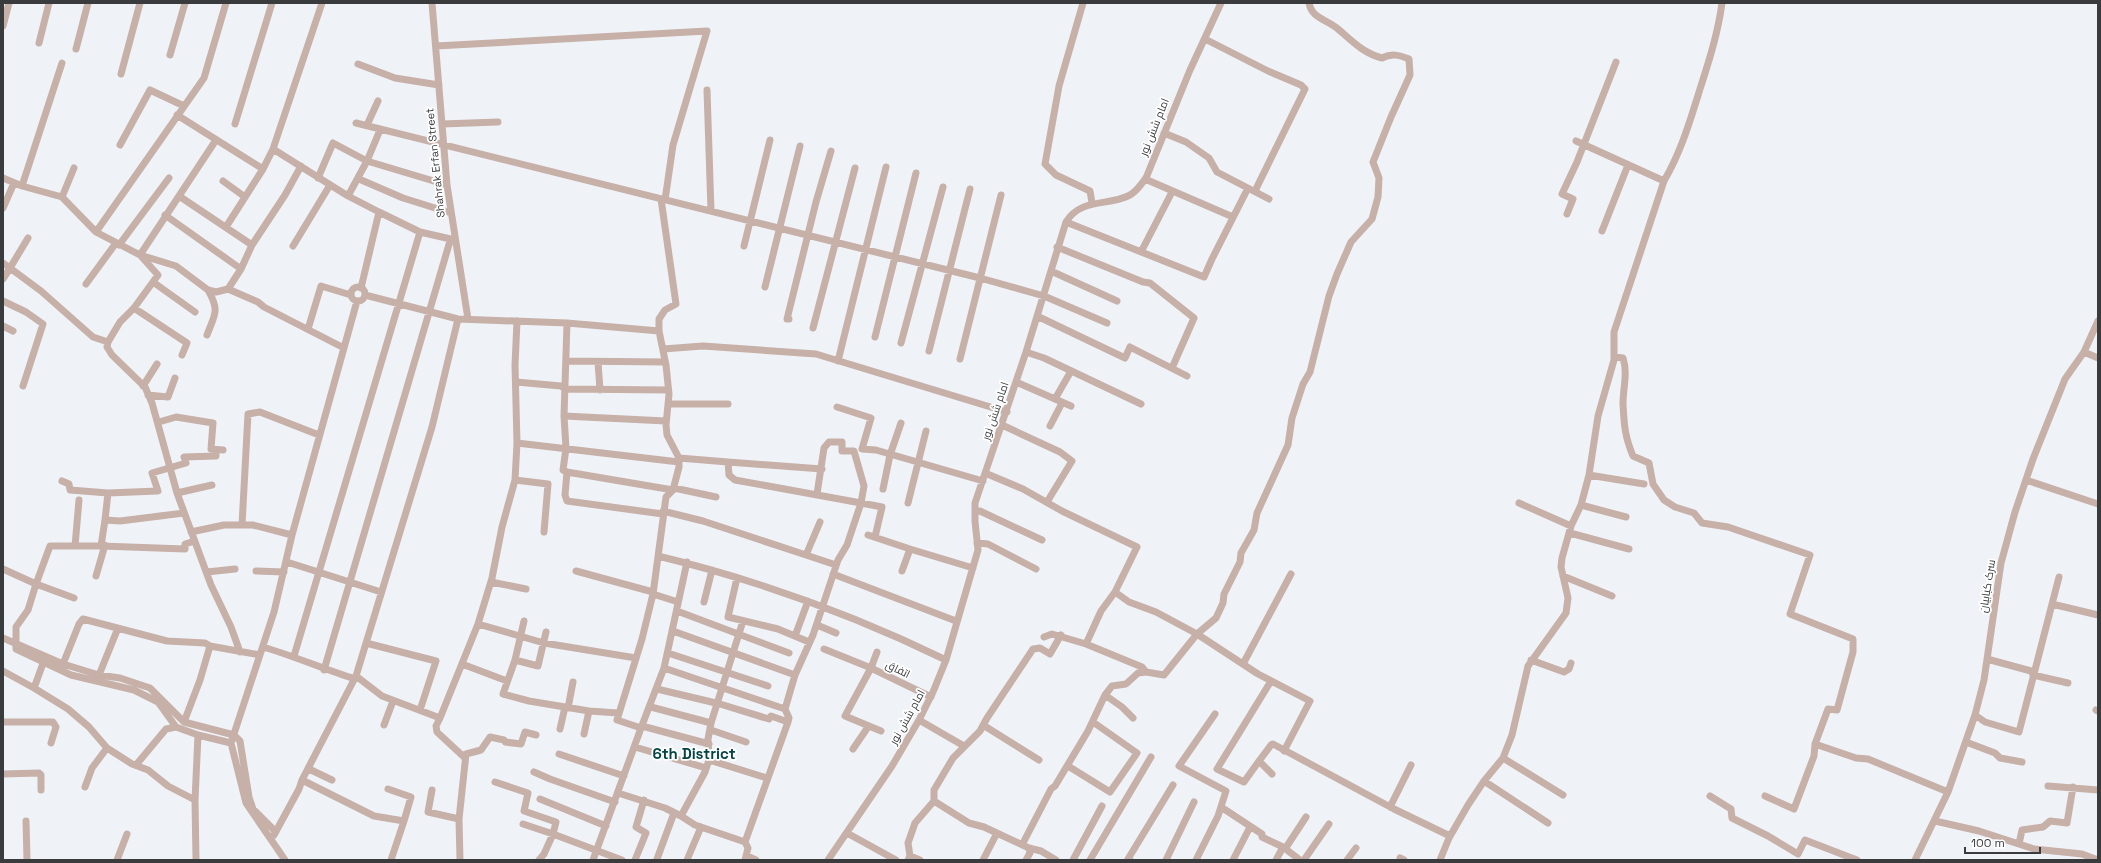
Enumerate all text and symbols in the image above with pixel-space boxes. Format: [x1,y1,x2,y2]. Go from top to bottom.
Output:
street label: امام شش نور [1136,96,1173,159]
street label: Shahrak Erfan Street [422,107,448,219]
street label: امام شش نور [978,380,1012,443]
street label: سرک کبابیان [1976,558,1998,614]
street label: اتفاق [883,657,913,681]
street label: امام شش نور [886,687,929,748]
district label: 6th District [652,744,736,763]
scale bar [1965,829,2040,855]
text: 100 m [1971,835,2005,851]

